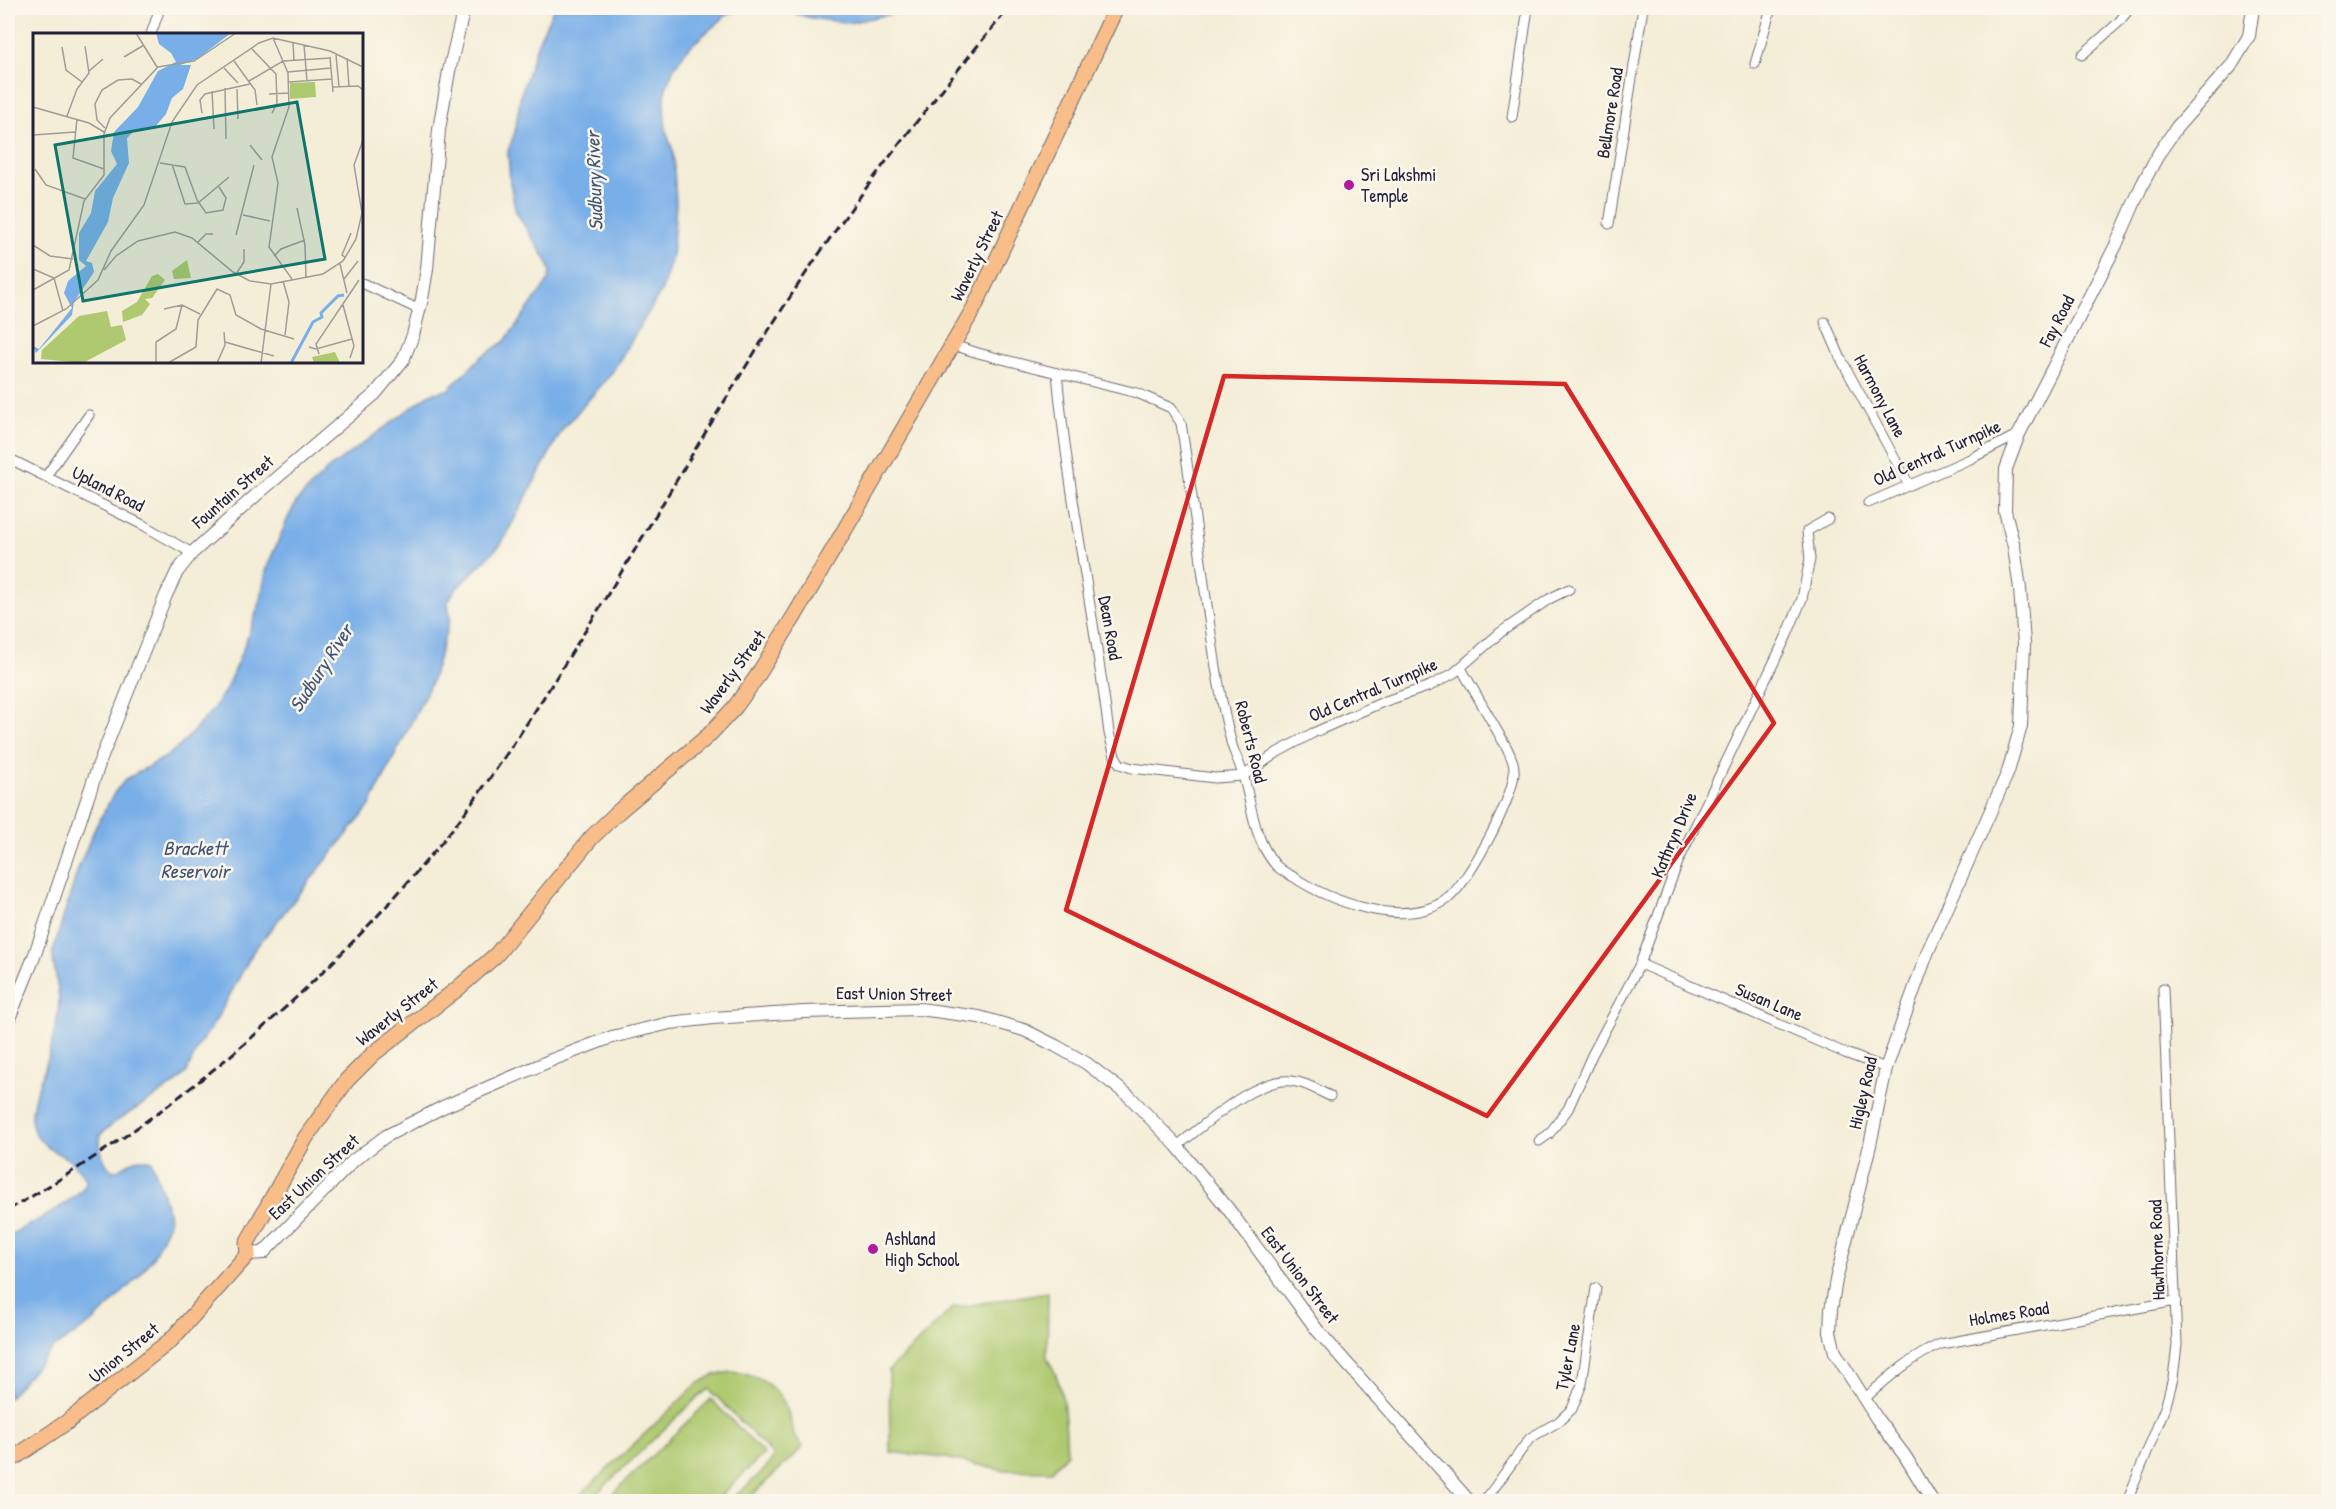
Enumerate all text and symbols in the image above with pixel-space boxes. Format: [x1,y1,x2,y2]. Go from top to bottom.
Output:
inset map [33,33,363,363]
street label: Bellmore Road [1590,66,1629,160]
water label: Sudbury River [578,129,610,231]
place label: Sri Lakshmi Temple [1361,162,1436,208]
marker: Sri Lakshmi Temple [1342,178,1356,192]
street label: Waverly Street [944,206,1010,305]
street label: Fay Road [2032,291,2080,352]
street label: Harmony Lane [1848,350,1913,442]
street label: Old Central Turnpike [1869,413,2005,492]
street label: Fountain Street [186,449,280,535]
street label: Upland Road [68,460,149,517]
street label: Dean Road [1093,594,1128,662]
water label: Sudbury River [282,617,361,717]
street label: Waverly Street [694,624,772,719]
street label: Old Central Turnpike [1305,651,1441,728]
street label: Roberts Road [1229,698,1274,786]
street label: Kathryn Drive [1644,788,1703,882]
water label: Brackett Reservoir [161,834,232,884]
street label: Waverly Street [350,971,444,1052]
street label: Susan Lane [1732,976,1807,1027]
street label: East Union Street [836,980,953,1007]
street label: Higley Road [1842,1054,1883,1132]
street label: East Union Street [263,1127,365,1225]
street label: Hawthorne Road [2142,1199,2171,1301]
street label: East Union Street [1256,1221,1346,1329]
place label: Ashland High School [885,1226,959,1272]
marker: Ashland High School [866,1242,880,1256]
street label: Holmes Road [1967,1295,2051,1332]
street label: Union Street [83,1316,165,1389]
street label: Tyler Lane [1549,1321,1586,1393]

